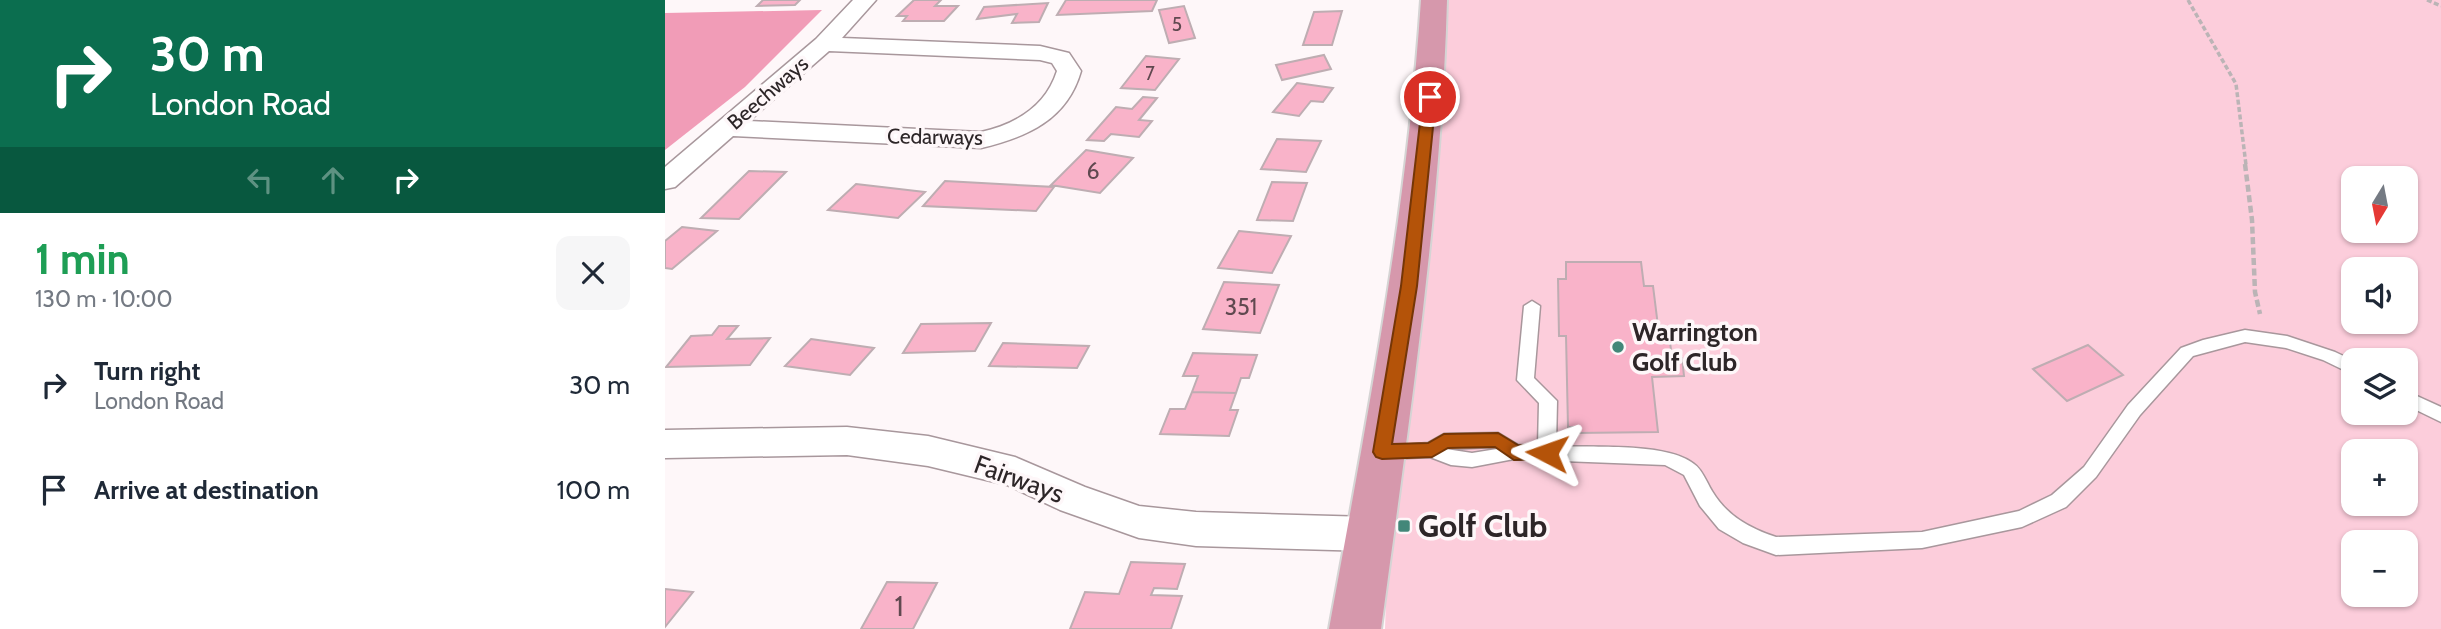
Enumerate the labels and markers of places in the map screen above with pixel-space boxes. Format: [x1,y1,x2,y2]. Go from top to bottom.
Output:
pin [1400,67,1460,127]
place label: Warrington Golf Club [1632,316,1758,378]
marker: Warrington Golf Club [1610,339,1626,355]
place label: Golf Club [1418,506,1547,545]
marker: Golf Club [1396,518,1412,534]

